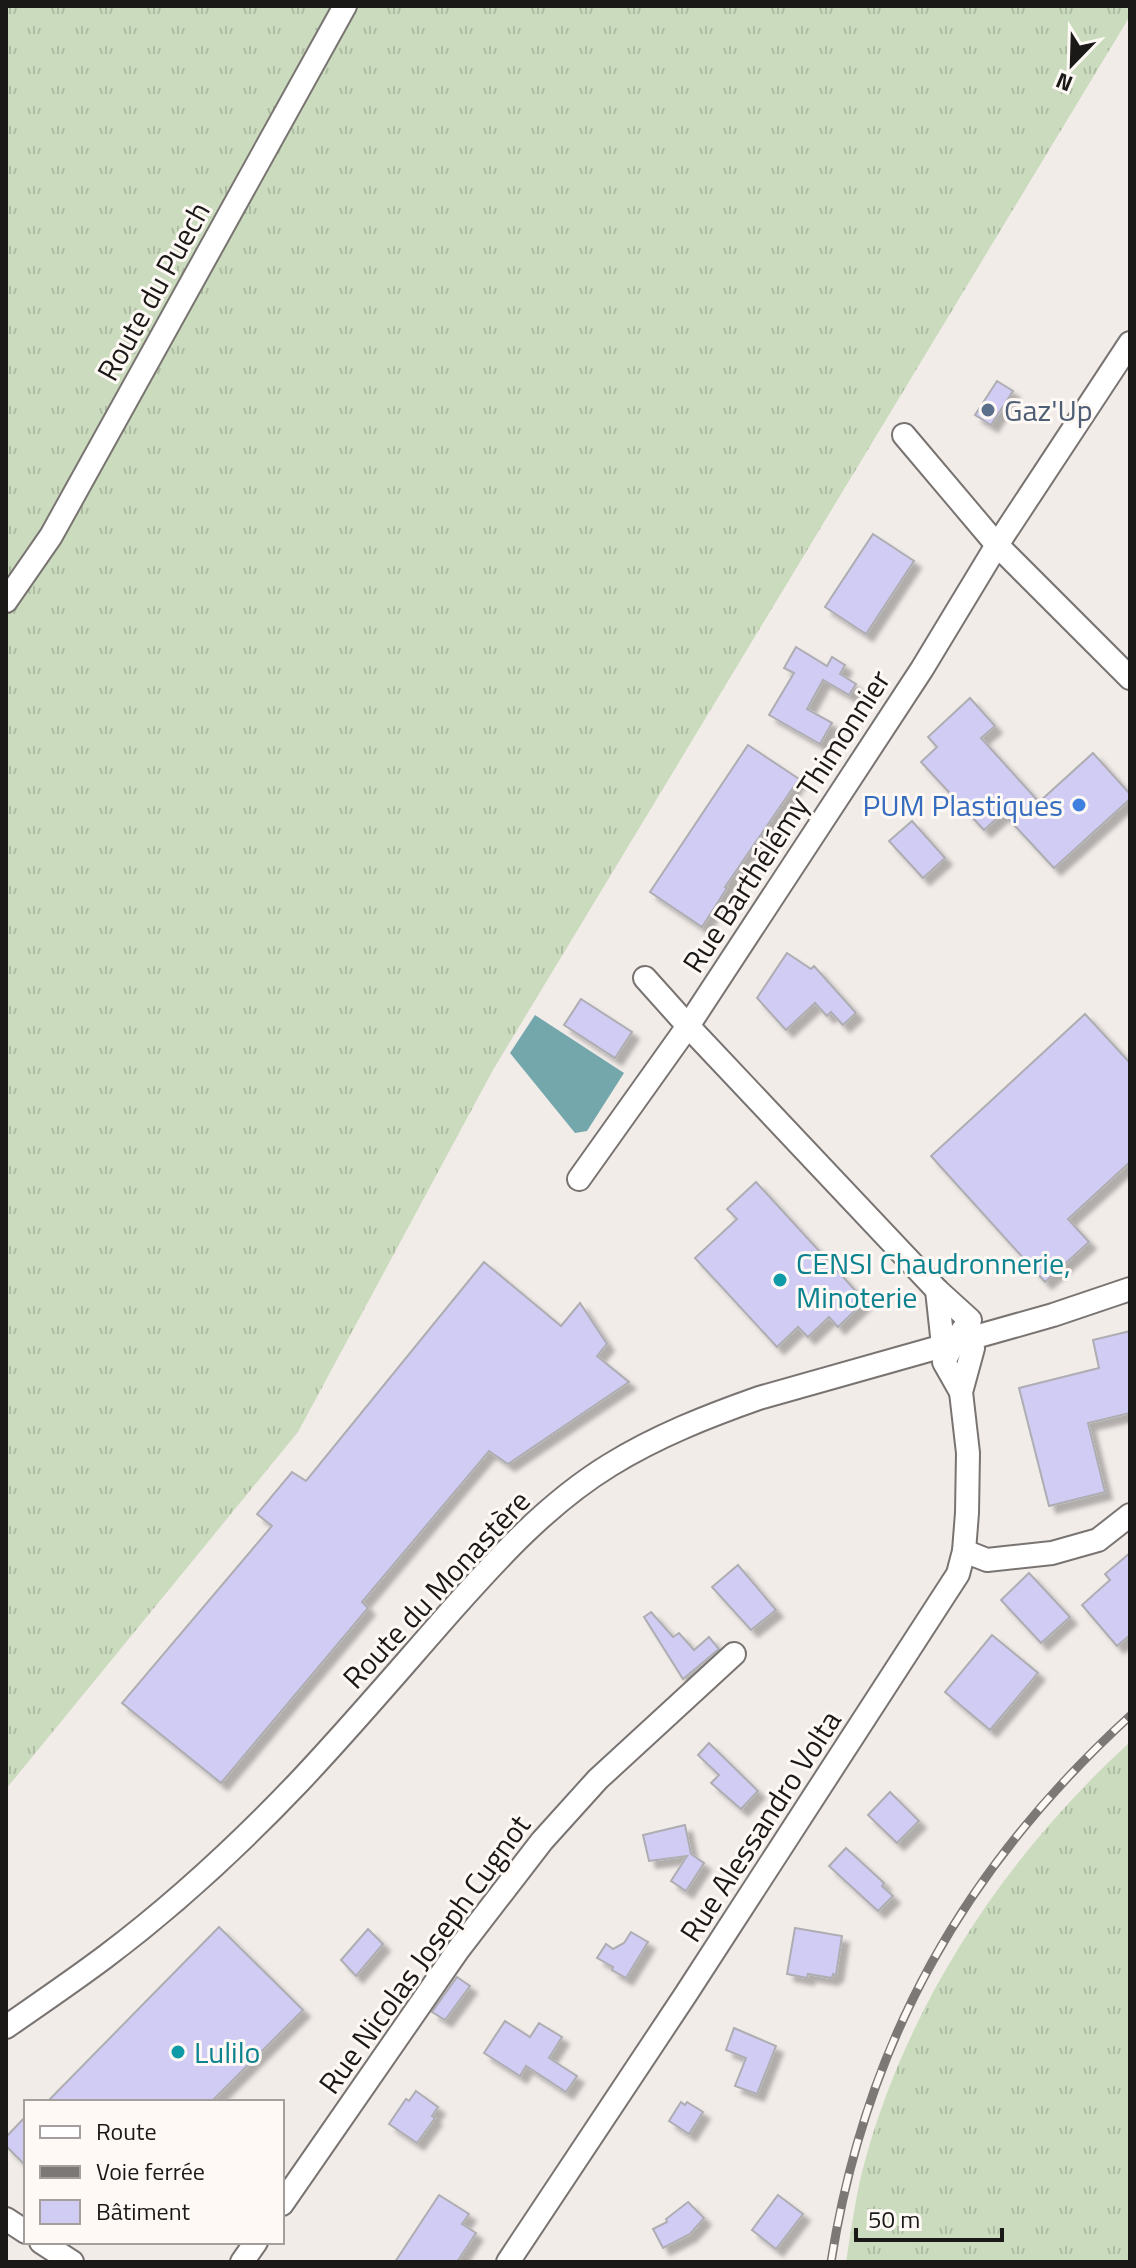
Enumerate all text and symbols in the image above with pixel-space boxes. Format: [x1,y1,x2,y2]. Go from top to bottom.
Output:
north arrow [1032,24,1112,104]
text: N [1051,64,1078,101]
street label: Route du Puech [85,193,221,389]
place label: Gaz'Up [1004,387,1093,433]
marker: Gaz'Up [979,401,997,419]
street label: Rue Barthélémy Thimonnier [670,660,902,982]
place label: PUM Plastiques [862,782,1063,828]
marker: PUM Plastiques [1070,796,1088,814]
place label: CENSI Chaudronnerie, Minoterie [796,1240,1071,1320]
marker: CENSI Chaudronnerie, Minoterie [771,1271,789,1289]
street label: Route du Monastère [331,1479,541,1699]
street label: Rue Alessandro Volta [668,1701,852,1951]
street label: Rue Nicolas Joseph Cugnot [307,1804,542,2103]
place label: Lulilo [194,2029,260,2075]
marker: Lulilo [169,2043,187,2061]
legend [24,2100,284,2244]
text: Route [96,2113,157,2149]
text: Voie ferrée [96,2153,205,2189]
scale bar [856,2192,1002,2242]
text: Bâtiment [96,2193,190,2229]
text: 50 m [868,2201,920,2237]

